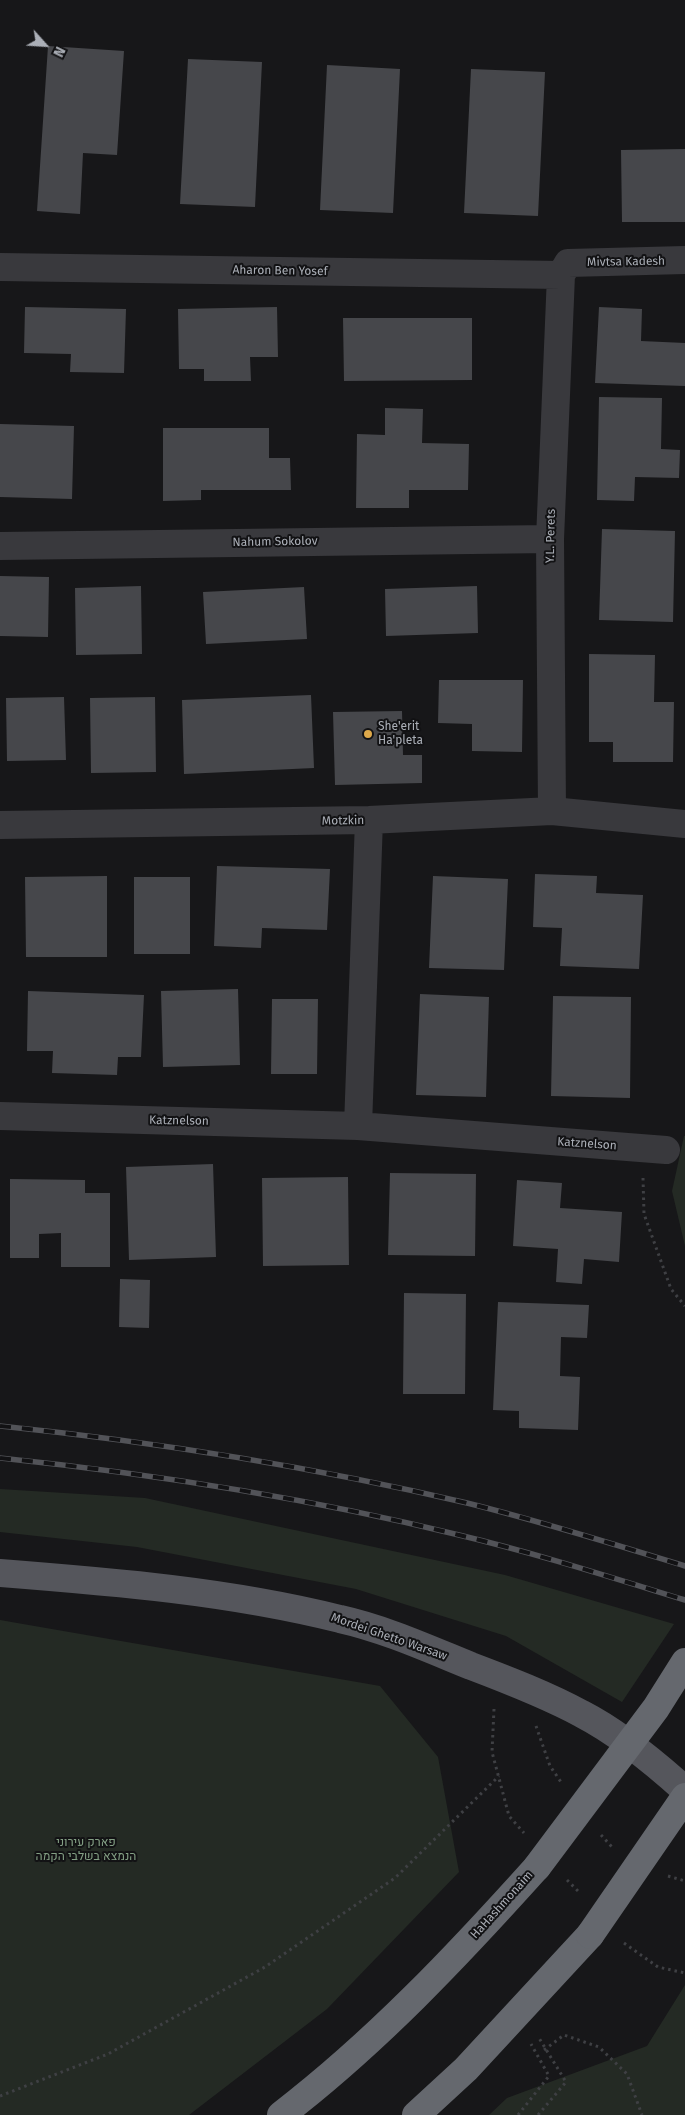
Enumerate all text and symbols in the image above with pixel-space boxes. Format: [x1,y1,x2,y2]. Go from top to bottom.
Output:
north arrow [20,20,70,70]
text: N [49,44,69,60]
street label: Mivtsa Kadesh [587,254,665,270]
street label: Aharon Ben Yosef [232,263,328,279]
street label: Y.L. Perets [543,509,559,563]
street label: Nahum Sokolov [232,534,318,550]
place label: She'erit Ha'pleta [378,720,423,748]
marker: She'erit Ha'pleta [362,728,374,740]
street label: Motzkin [322,813,364,829]
street label: Katznelson [149,1113,209,1129]
street label: Katznelson [557,1135,617,1153]
street label: Mordei Ghetto Warsaw [329,1610,449,1664]
park label: פארק עירוני הנמצא בשלבי הקמה [36,1836,136,1864]
street label: HaHashmonaim [468,1868,536,1942]

